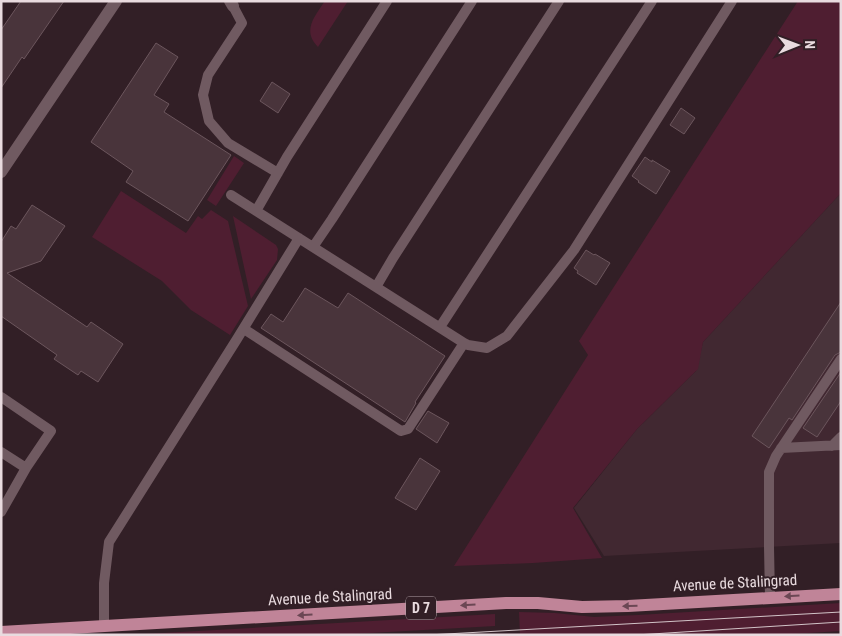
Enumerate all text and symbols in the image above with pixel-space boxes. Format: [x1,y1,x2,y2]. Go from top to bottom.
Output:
north arrow [772,20,822,70]
text: N [802,40,818,49]
street label: Avenue de Stalingrad [672,571,798,595]
street label: Avenue de Stalingrad [267,585,393,609]
one-way arrow [784,593,800,601]
road number: D 7 [406,596,436,620]
one-way arrow [459,602,475,610]
one-way arrow [622,602,638,610]
one-way arrow [297,611,313,619]

